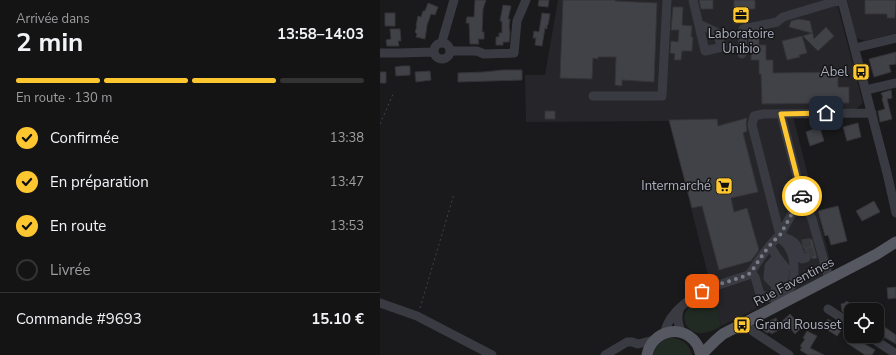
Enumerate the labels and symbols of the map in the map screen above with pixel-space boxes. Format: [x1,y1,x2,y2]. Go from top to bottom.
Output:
office icon: Laboratoire Unibio [731,5,751,25]
place label: Laboratoire Unibio [708,25,774,58]
bus stop icon: Abel [851,62,871,82]
place label: Abel [820,63,848,81]
pin [809,96,843,130]
supermarket icon: Intermarché [714,176,734,196]
courier [782,176,822,216]
place label: Intermarché [641,177,711,195]
street label: Rue Faventines [750,253,838,311]
pin [685,274,719,308]
bus stop icon: Grand Rousset [732,315,752,335]
place label: Grand Rousset [755,316,842,334]

